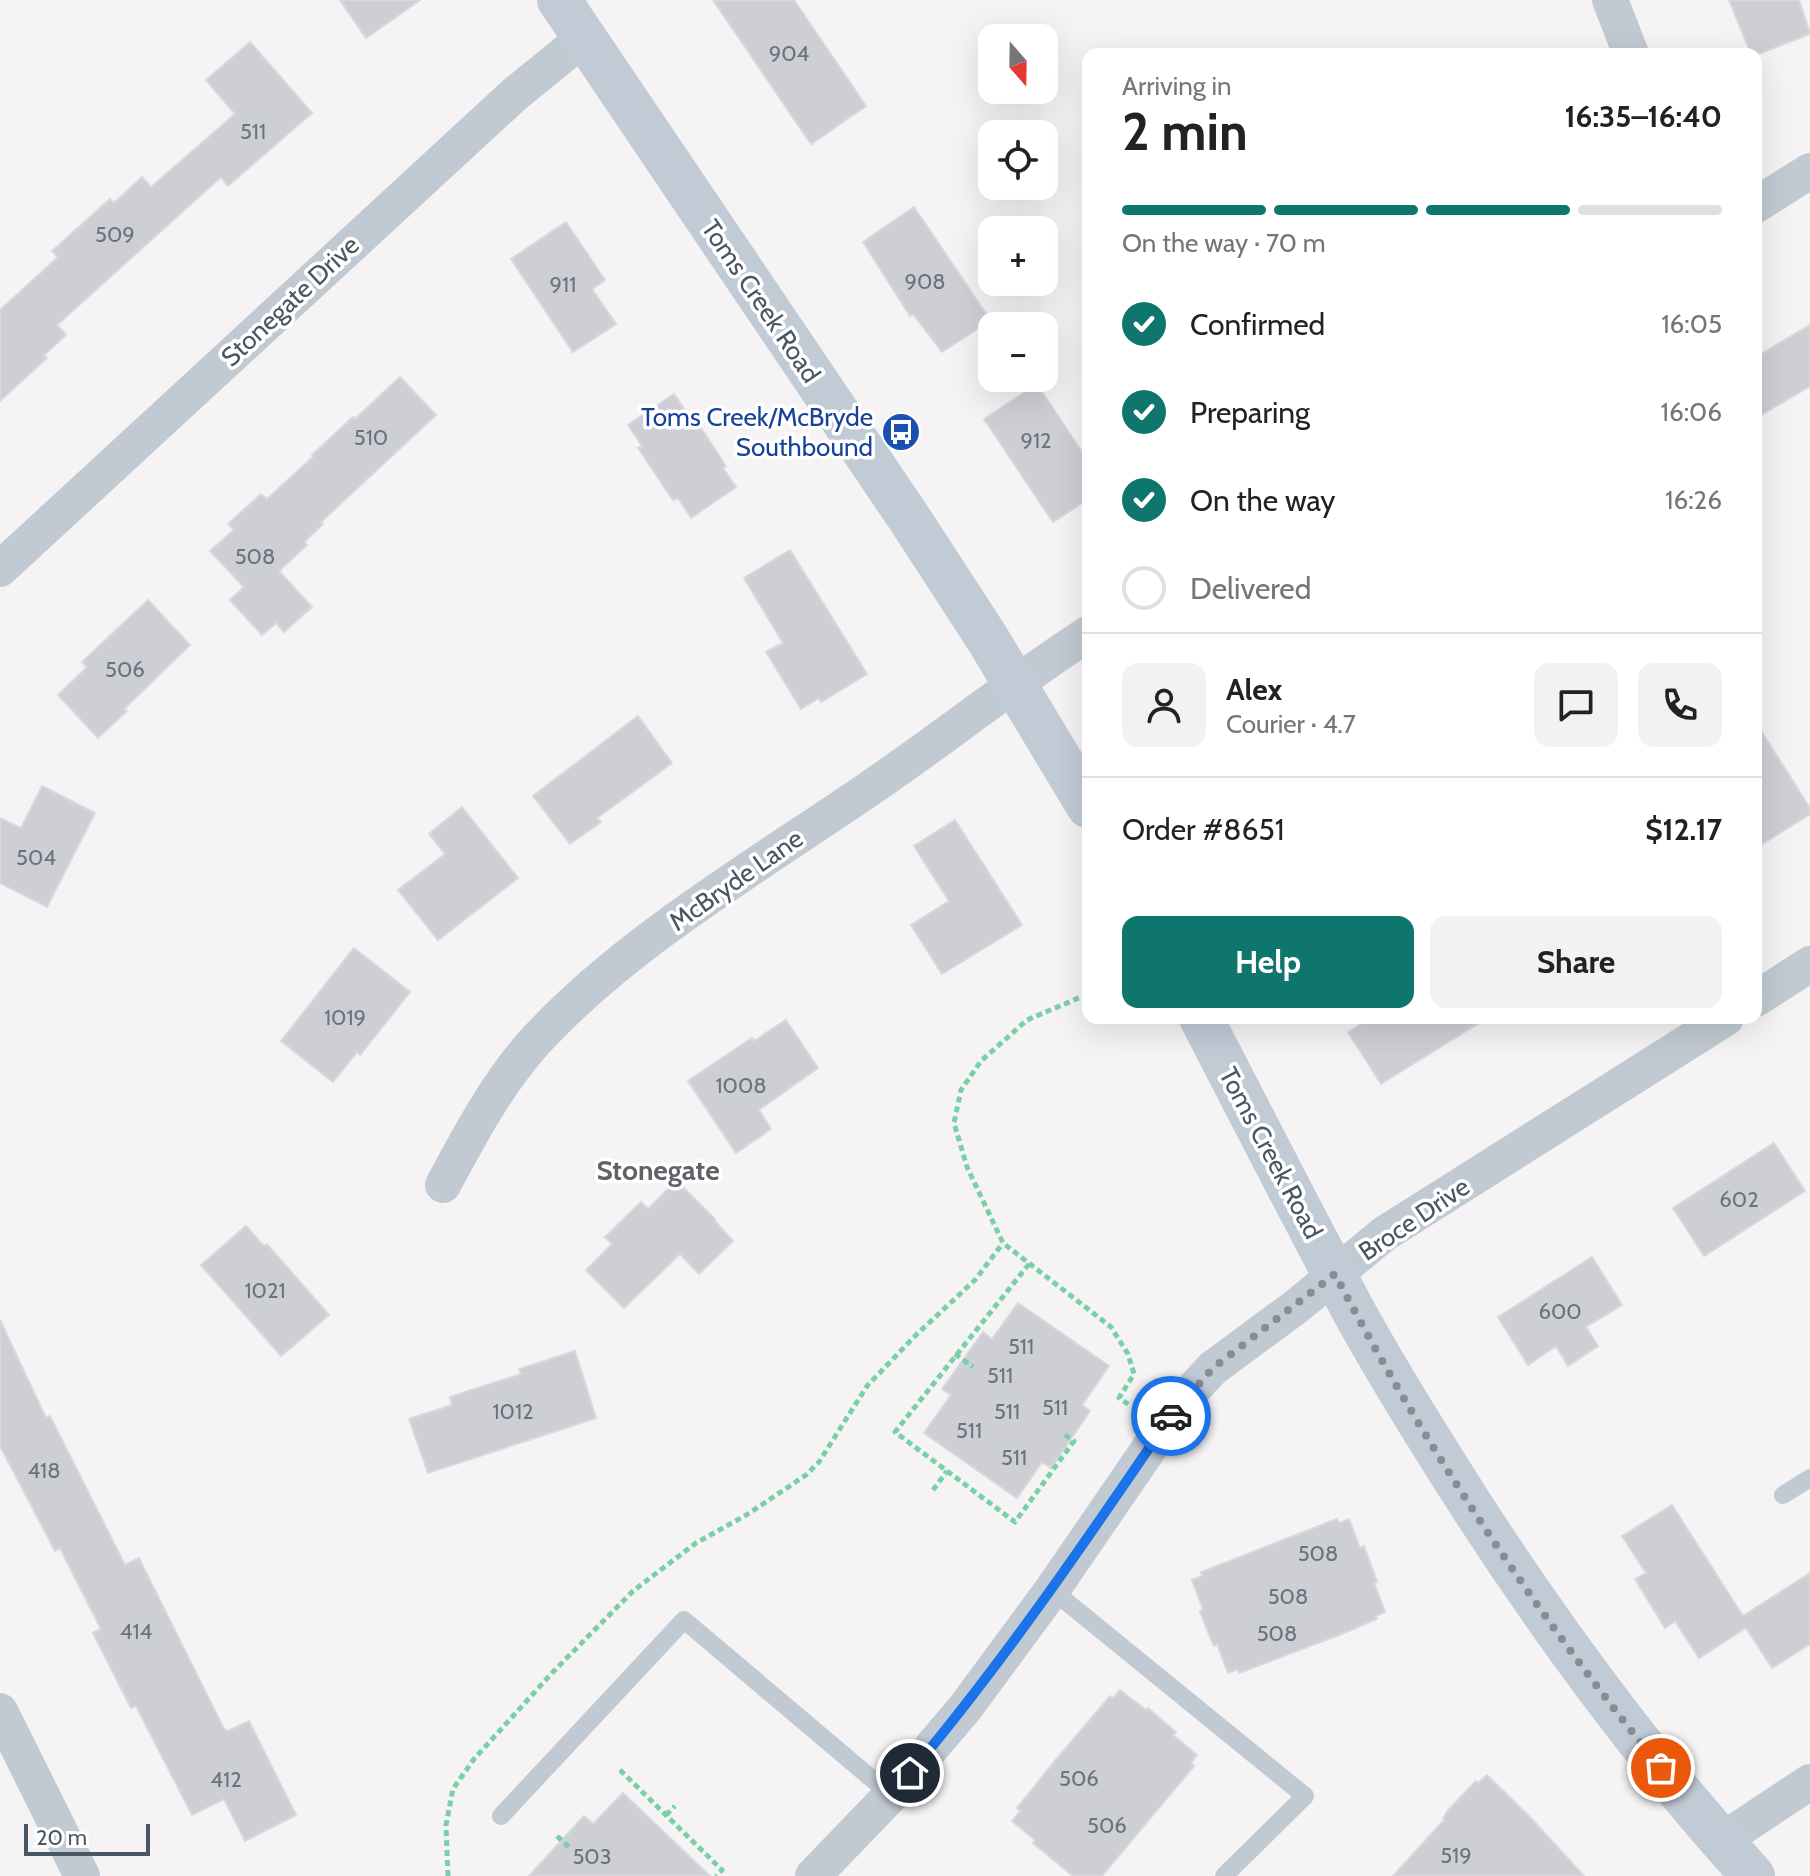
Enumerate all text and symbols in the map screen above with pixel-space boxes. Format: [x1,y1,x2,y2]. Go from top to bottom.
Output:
north arrow [978,24,1058,104]
map controls [978,24,1058,392]
house number: 904 [769,40,810,67]
text: Arriving in [1122,70,1232,102]
text: 16:35–16:40 [1565,98,1722,135]
text: 2 min [1122,100,1248,163]
house number: 511 [240,118,266,145]
button: locate [978,120,1058,200]
street label: Toms Creek Road [695,213,827,389]
button: + [978,216,1058,296]
house number: 509 [95,221,135,248]
text: On the way · 70 m [1122,227,1326,259]
street label: Stonegate Drive [214,229,366,373]
house number: 908 [904,268,946,295]
house number: 911 [550,271,576,298]
icon: check [1122,302,1166,346]
text: Confirmed [1190,306,1325,343]
text: 16:05 [1661,308,1722,340]
button: − [978,312,1058,392]
icon: check [1122,390,1166,434]
text: Preparing [1190,394,1310,431]
text: 16:06 [1660,396,1722,428]
place label: Toms Creek/McBryde Southbound [641,401,873,463]
bus stop icon: Toms Creek/McBryde Southbound [880,411,922,453]
house number: 510 [354,424,388,451]
house number: 912 [1020,427,1052,454]
icon: check [1122,478,1166,522]
text: On the way [1190,482,1335,519]
text: 16:26 [1665,484,1722,516]
house number: 508 [235,543,275,570]
text: Delivered [1190,570,1311,607]
house number: 506 [105,656,145,683]
button: person [1122,663,1206,747]
button: chat [1534,663,1618,747]
button: phone [1638,663,1722,747]
text: Alex [1226,671,1282,708]
text: Courier · 4.7 [1226,708,1356,740]
text: Order #8651 [1122,811,1285,848]
text: $12.17 [1645,811,1722,848]
street label: McBryde Lane [663,822,809,938]
house number: 504 [16,844,56,871]
button: Help [1122,916,1414,1008]
button: Share [1430,916,1722,1008]
house number: 1019 [324,1004,366,1031]
street label: Toms Creek Road [1212,1062,1330,1244]
house number: 1008 [715,1072,767,1099]
district label: Stonegate [596,1153,720,1187]
street label: Broce Drive [1353,1170,1475,1268]
house number: 602 [1719,1186,1759,1213]
house number: 1021 [244,1277,286,1304]
house number: 600 [1538,1298,1582,1325]
house number: 511 [1008,1333,1034,1360]
house number: 511 [987,1362,1013,1389]
courier [1131,1376,1211,1456]
house number: 511 [1042,1394,1068,1421]
icon: car [1149,1394,1193,1438]
house number: 1012 [492,1398,534,1425]
house number: 511 [994,1398,1020,1425]
house number: 511 [956,1417,982,1444]
house number: 511 [1001,1444,1027,1471]
house number: 418 [27,1457,61,1484]
house number: 508 [1298,1540,1338,1567]
house number: 508 [1268,1583,1308,1610]
house number: 414 [120,1618,153,1645]
house number: 508 [1257,1620,1297,1647]
pin [1627,1734,1695,1802]
pin [876,1739,944,1807]
icon: bag [1639,1746,1683,1790]
icon: home [888,1751,932,1795]
house number: 506 [1059,1765,1099,1792]
house number: 412 [210,1766,242,1793]
house number: 506 [1087,1812,1127,1839]
scale bar [24,1820,150,1856]
text: 20 m [36,1824,87,1851]
house number: 519 [1440,1842,1472,1869]
house number: 503 [572,1843,612,1870]

